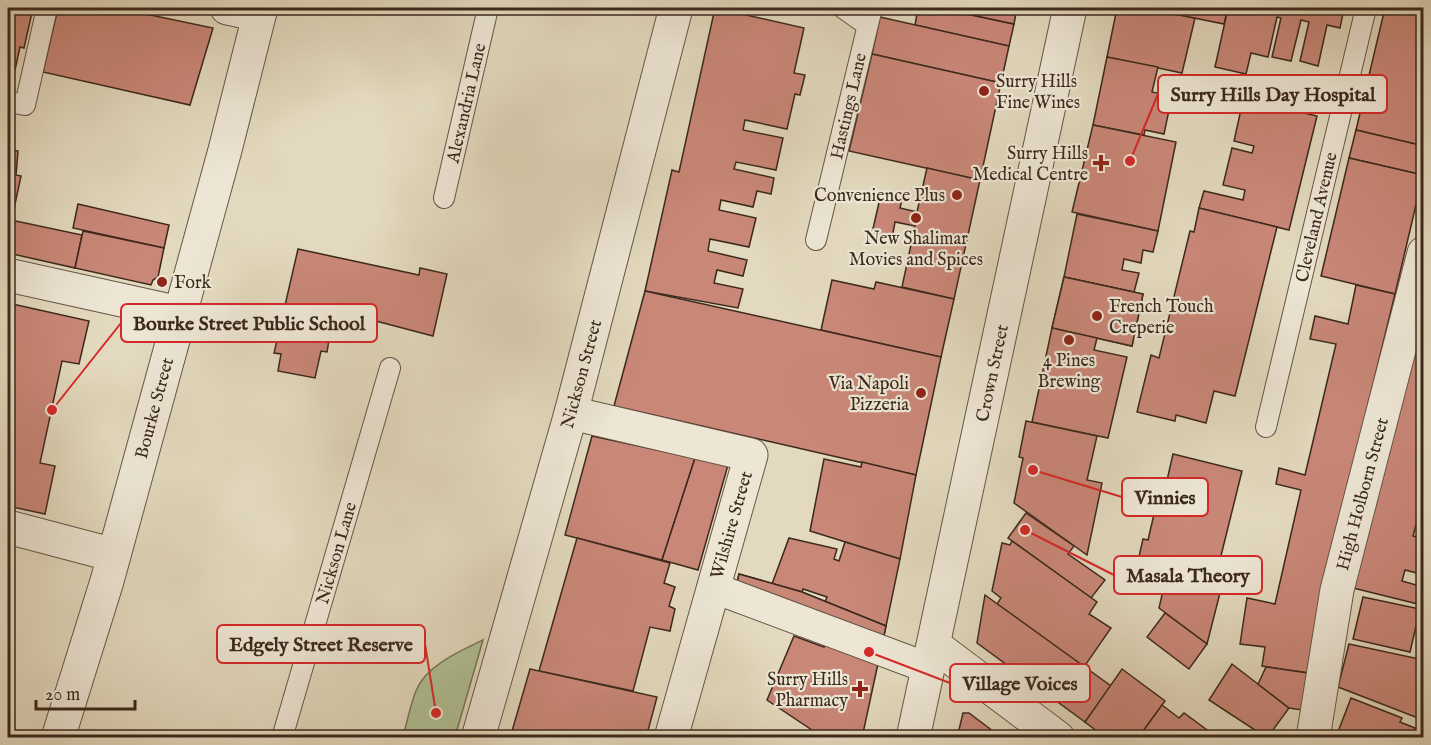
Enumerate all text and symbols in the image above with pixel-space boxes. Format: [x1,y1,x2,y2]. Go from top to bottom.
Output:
street label: Alexandria Lane [442,41,492,167]
street label: Hastings Lane [826,51,873,162]
place label: Surry Hills Fine Wines [996,71,1080,115]
callout: Surry Hills Day Hospital [1158,75,1387,113]
text: Surry Hills Day Hospital [1171,83,1376,108]
marker: Surry Hills Fine Wines [977,84,991,98]
place label: Surry Hills Medical Centre [973,143,1088,187]
street label: Cleveland Avenue [1291,150,1344,285]
marker: Surry Hills Medical Centre [1092,154,1110,172]
place label: Convenience Plus [814,185,945,208]
marker: Convenience Plus [950,188,964,202]
marker: New Shalimar Movies and Spices [909,211,923,225]
place label: New Shalimar Movies and Spices [849,228,983,272]
place label: Fork [174,272,211,295]
marker: Fork [155,275,169,289]
place label: French Touch Creperie [1109,296,1214,340]
callout: Bourke Street Public School [121,304,377,342]
marker: French Touch Creperie [1090,309,1104,323]
text: Bourke Street Public School [133,312,366,337]
street label: Nickson Street [557,317,608,431]
street label: Crown Street [972,323,1015,424]
marker: 4 Pines Brewing [1062,333,1076,347]
place label: 4 Pines Brewing [1038,350,1101,394]
street label: Bourke Street [131,355,180,462]
place label: Via Napoli Pizzeria [828,373,909,417]
marker: Via Napoli Pizzeria [914,386,928,400]
street label: High Holborn Street [1332,415,1395,573]
street label: Wilshire Street [706,469,759,582]
callout: Vinnies [1122,478,1208,516]
text: Vinnies [1133,486,1196,511]
street label: Nickson Lane [312,500,363,607]
callout: Masala Theory [1114,556,1262,594]
text: Masala Theory [1126,564,1251,589]
callout: Edgely Street Reserve [217,625,425,663]
text: Edgely Street Reserve [229,633,414,658]
callout: Village Voices [950,664,1090,702]
place label: Surry Hills Pharmacy [767,669,848,713]
text: Village Voices [961,672,1078,697]
scale bar [36,673,135,711]
marker: Surry Hills Pharmacy [853,682,867,696]
text: 20 m [45,684,80,707]

